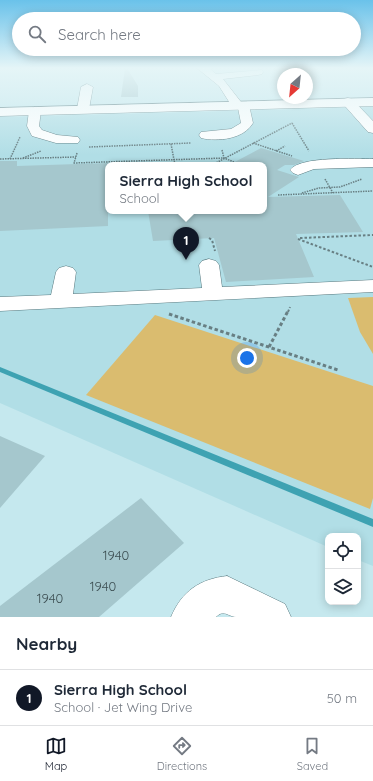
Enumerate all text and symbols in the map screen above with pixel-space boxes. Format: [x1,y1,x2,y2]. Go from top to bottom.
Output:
search box [12,12,361,56]
icon: search [26,23,48,45]
text: Search here [58,25,141,44]
north arrow [277,68,313,104]
popup [105,162,267,214]
text: Sierra High School [119,171,253,190]
text: School [119,190,160,206]
pin: 1 [173,227,199,260]
your location [237,348,257,368]
map controls [325,533,361,605]
button: locate [325,533,361,569]
house number: 1940 [103,547,130,563]
button: layers [325,569,361,605]
house number: 1940 [90,578,117,594]
house number: 1940 [37,590,64,606]
text: Nearby [16,633,77,654]
text: Sierra High School [54,680,187,699]
text: 1 [26,690,32,706]
text: 50 m [327,690,357,706]
text: School · Jet Wing Drive [54,699,192,715]
tab: Map [45,735,67,773]
tab: Directions [157,735,207,773]
tab: Saved [297,735,328,773]

